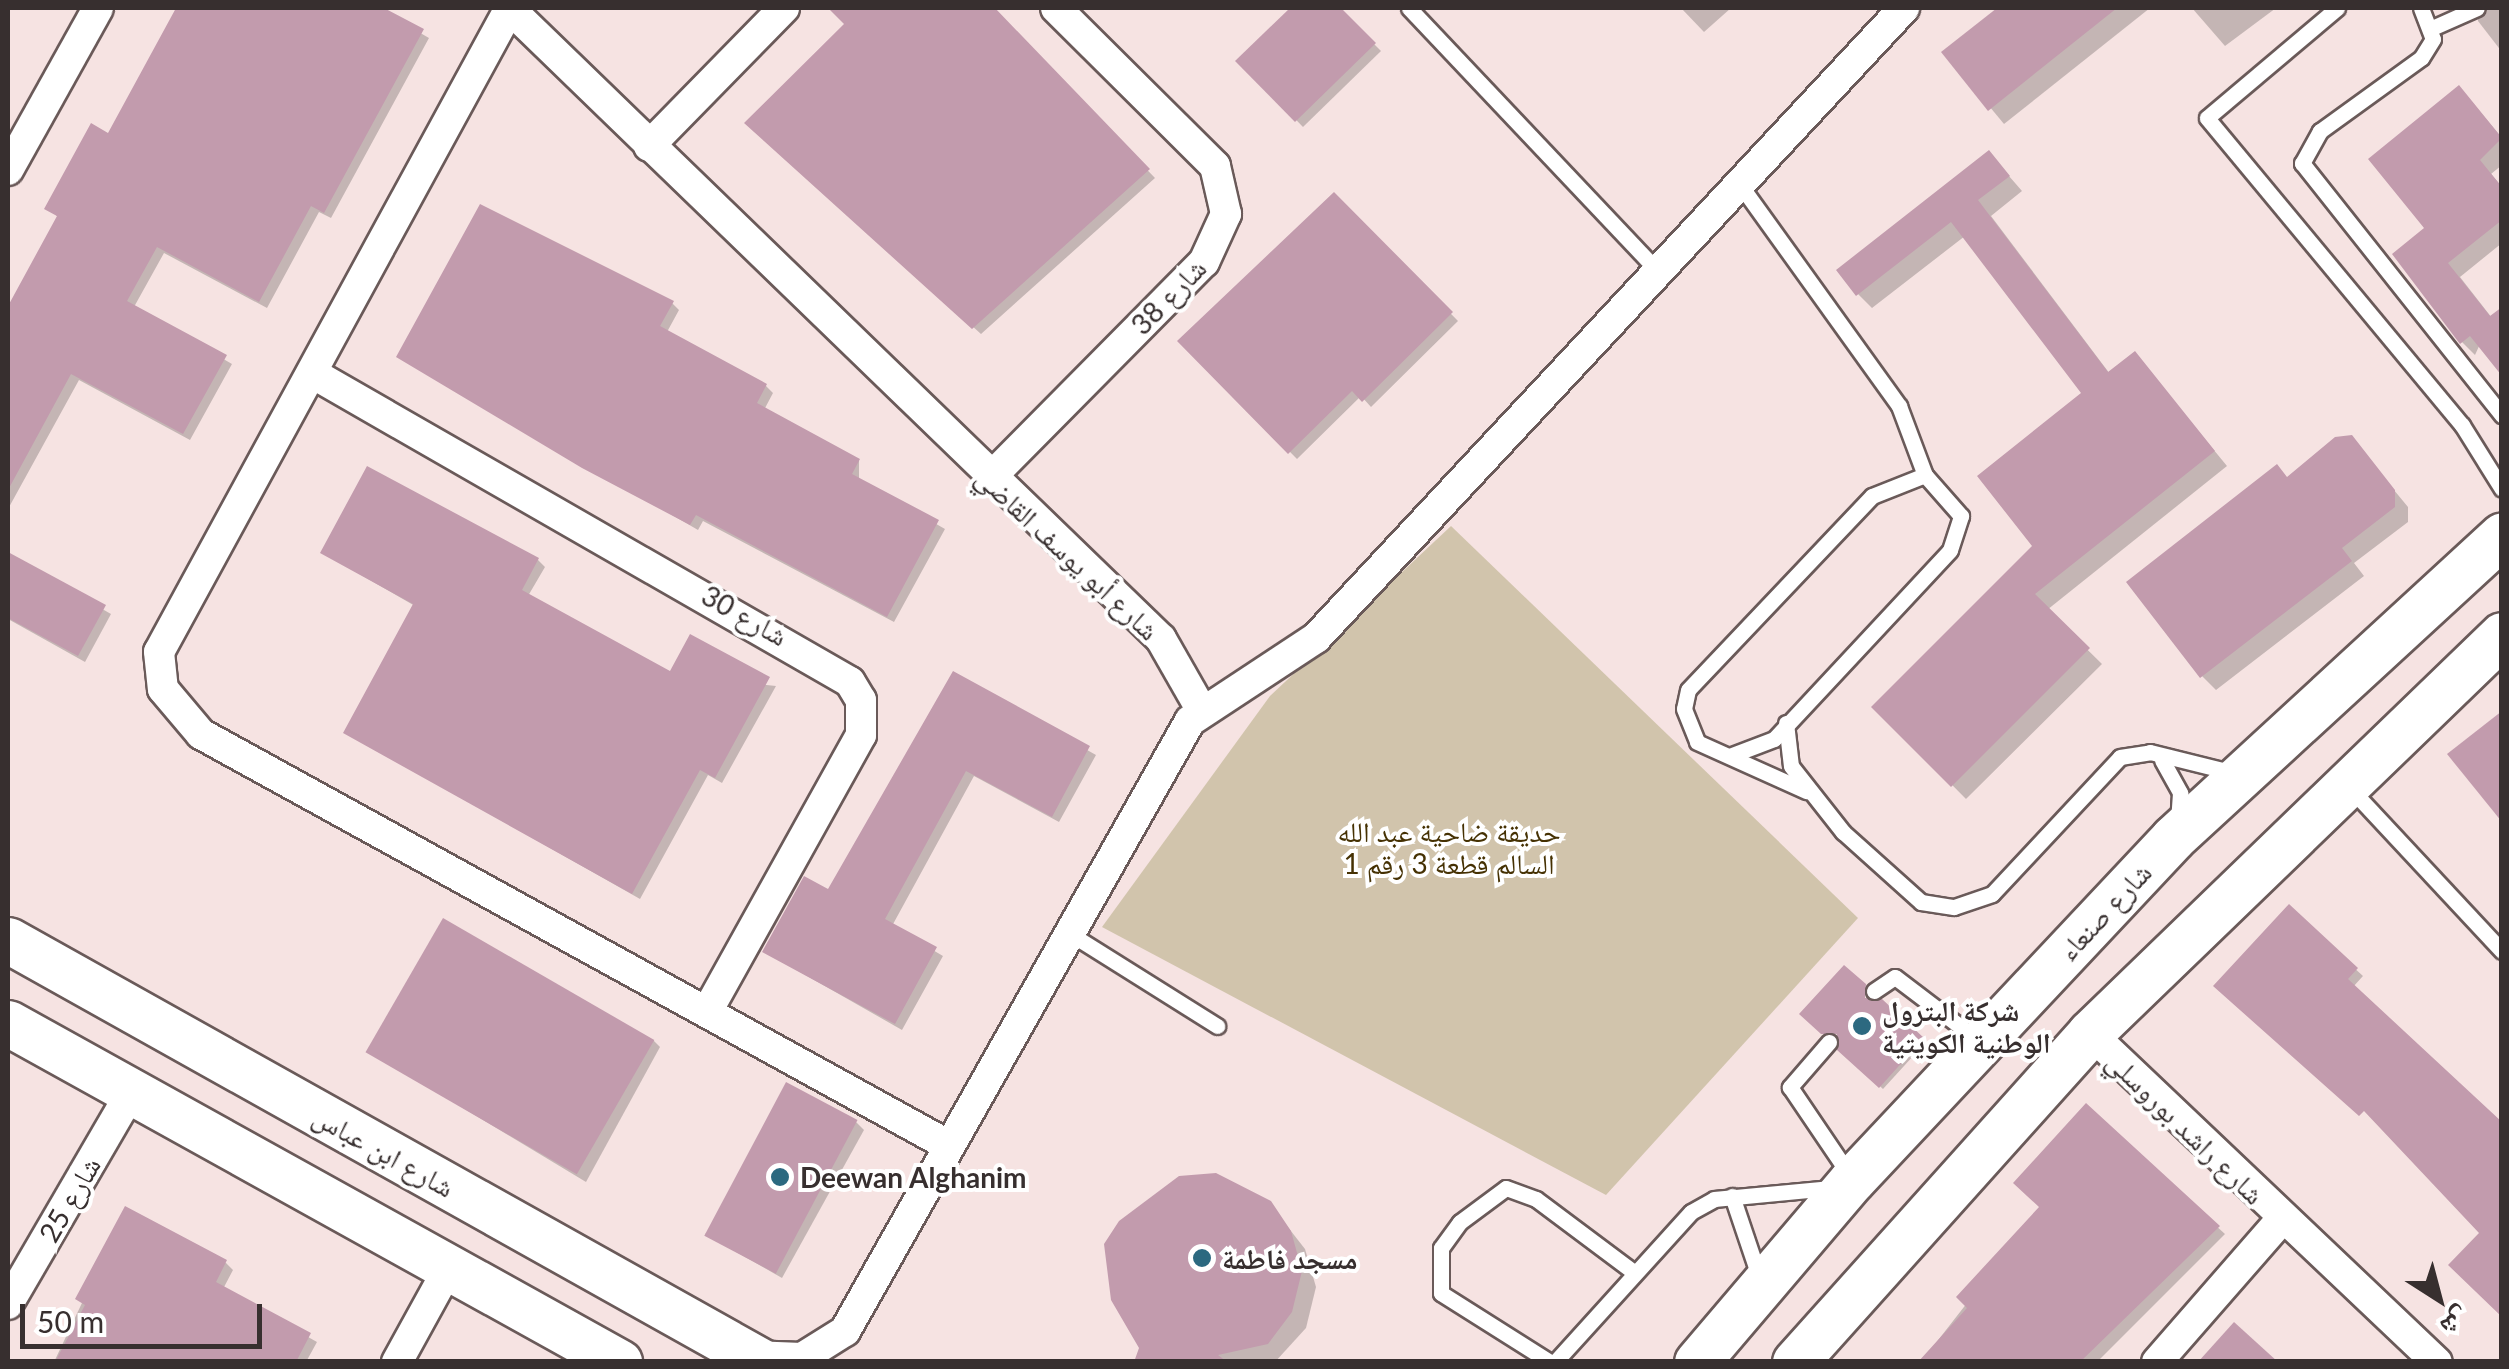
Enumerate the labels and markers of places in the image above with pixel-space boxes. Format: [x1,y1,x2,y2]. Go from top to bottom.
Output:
place label: شركة البترول الوطنية الكويتية [1882,993,2051,1059]
marker: شركة البترول الوطنية الكويتية [1851,1015,1873,1037]
place label: Deewan Alghanim [800,1160,1027,1194]
marker: Deewan Alghanim [769,1166,791,1188]
place label: مسجد فاطمة [1222,1241,1358,1275]
marker: مسجد فاطمة [1191,1247,1213,1269]

